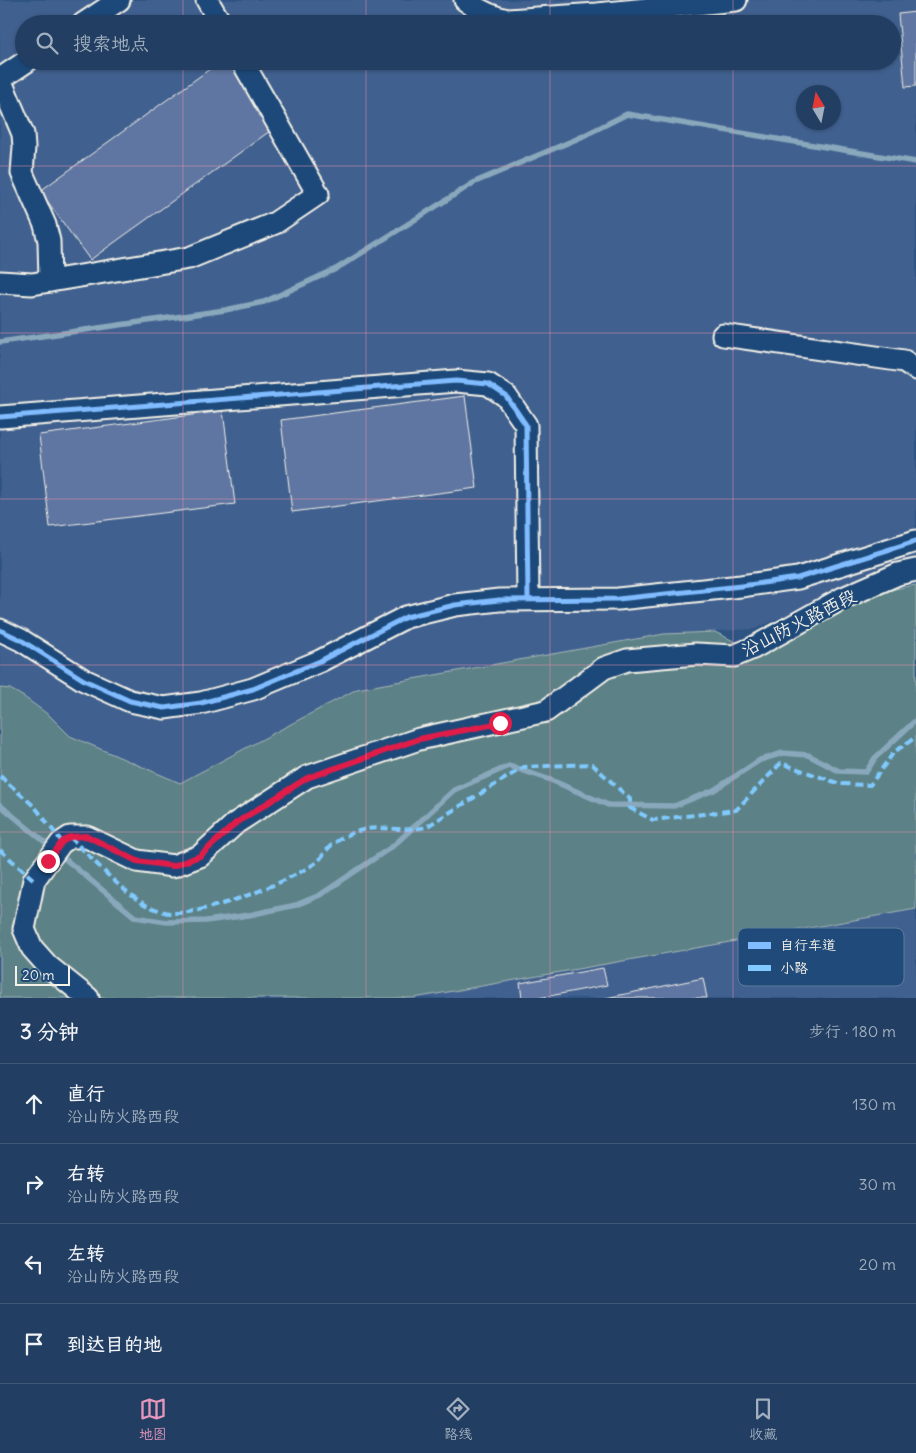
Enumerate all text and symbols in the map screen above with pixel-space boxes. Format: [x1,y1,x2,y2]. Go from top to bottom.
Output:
search box [15,15,901,70]
icon: search [33,29,61,57]
text: 搜索地点 [73,31,149,55]
north arrow [796,85,841,130]
street label: 沿山防火路西段 [737,584,860,661]
route start [489,712,512,735]
route end [37,850,60,873]
legend [738,928,904,986]
text: 自行车道 [780,936,836,954]
text: 小路 [780,959,808,977]
scale bar [15,963,70,986]
text: 20 m [22,966,55,984]
text: 3 分钟 [20,1018,79,1045]
text: 步行 · 180 m [809,1021,896,1041]
text: 直行 [67,1081,105,1105]
icon: ahead [20,1090,48,1118]
text: 130 m [852,1094,896,1114]
text: 沿山防火路西段 [67,1106,179,1126]
text: 右转 [67,1161,105,1185]
icon: right [20,1170,48,1198]
text: 30 m [859,1174,896,1194]
text: 沿山防火路西段 [67,1186,179,1206]
text: 左转 [67,1241,105,1265]
icon: left [20,1250,48,1278]
text: 20 m [859,1254,896,1274]
text: 沿山防火路西段 [67,1266,179,1286]
icon: arrive [20,1330,48,1358]
text: 到达目的地 [67,1332,162,1356]
tab: 地图 [139,1395,167,1443]
tab: 路线 [444,1395,472,1443]
tab: 收藏 [749,1395,777,1443]

